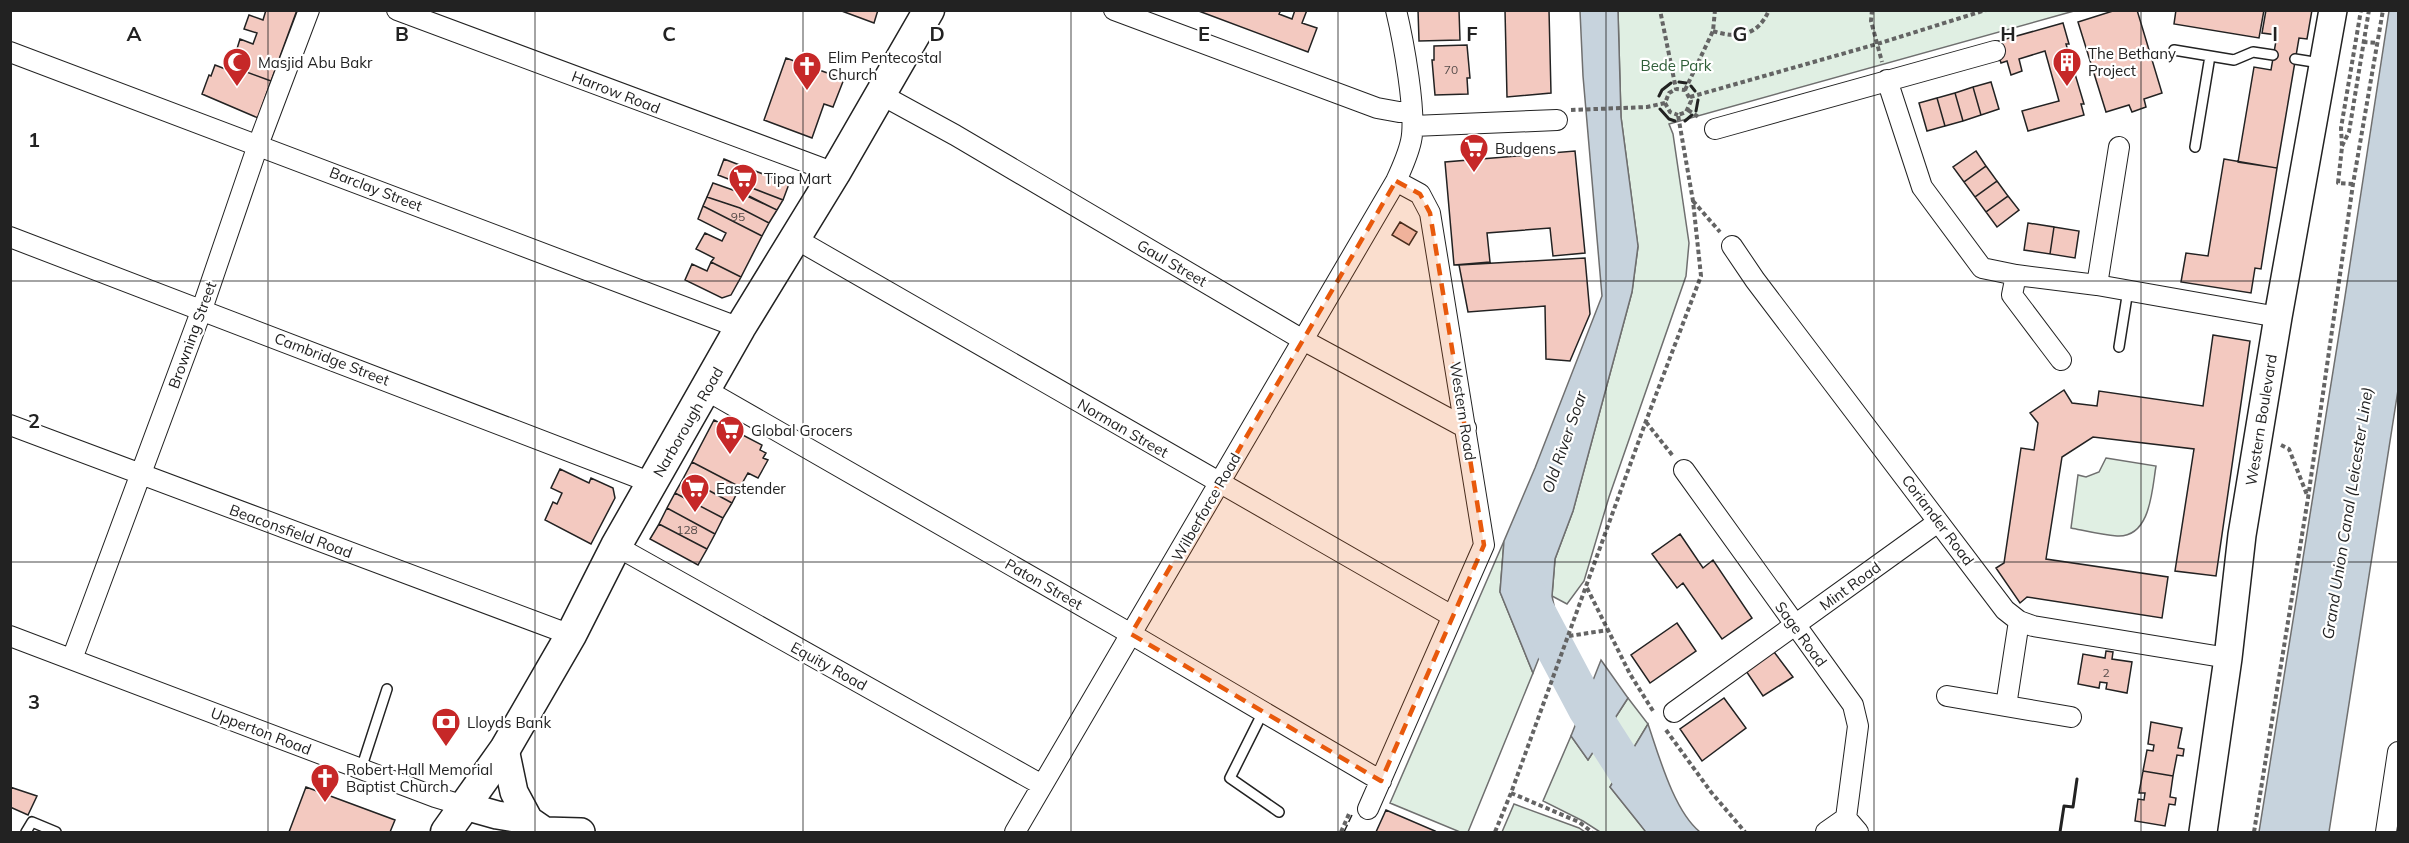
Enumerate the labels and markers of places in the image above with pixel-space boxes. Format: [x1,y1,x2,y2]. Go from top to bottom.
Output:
place label: The Bethany Project [2088,44,2176,80]
mosque icon: Masjid Abu Bakr [221,46,253,88]
building icon: The Bethany Project [2051,46,2083,88]
place label: Elim Pentecostal Church [828,48,942,84]
church icon: Elim Pentecostal Church [791,50,823,92]
place label: Masjid Abu Bakr [258,53,373,72]
supermarket icon: Budgens [1458,132,1490,174]
place label: Budgens [1495,139,1556,158]
supermarket icon: Tipa Mart [727,162,759,204]
place label: Tipa Mart [764,169,832,188]
supermarket icon: Global Grocers [714,414,746,456]
place label: Global Grocers [751,421,853,440]
supermarket icon: Eastender [679,472,711,514]
place label: Eastender [716,479,786,498]
bank icon: Lloyds Bank [430,706,462,748]
place label: Lloyds Bank [467,713,551,732]
place label: Robert Hall Memorial Baptist Church [346,760,493,796]
church icon: Robert Hall Memorial Baptist Church [309,762,341,804]

